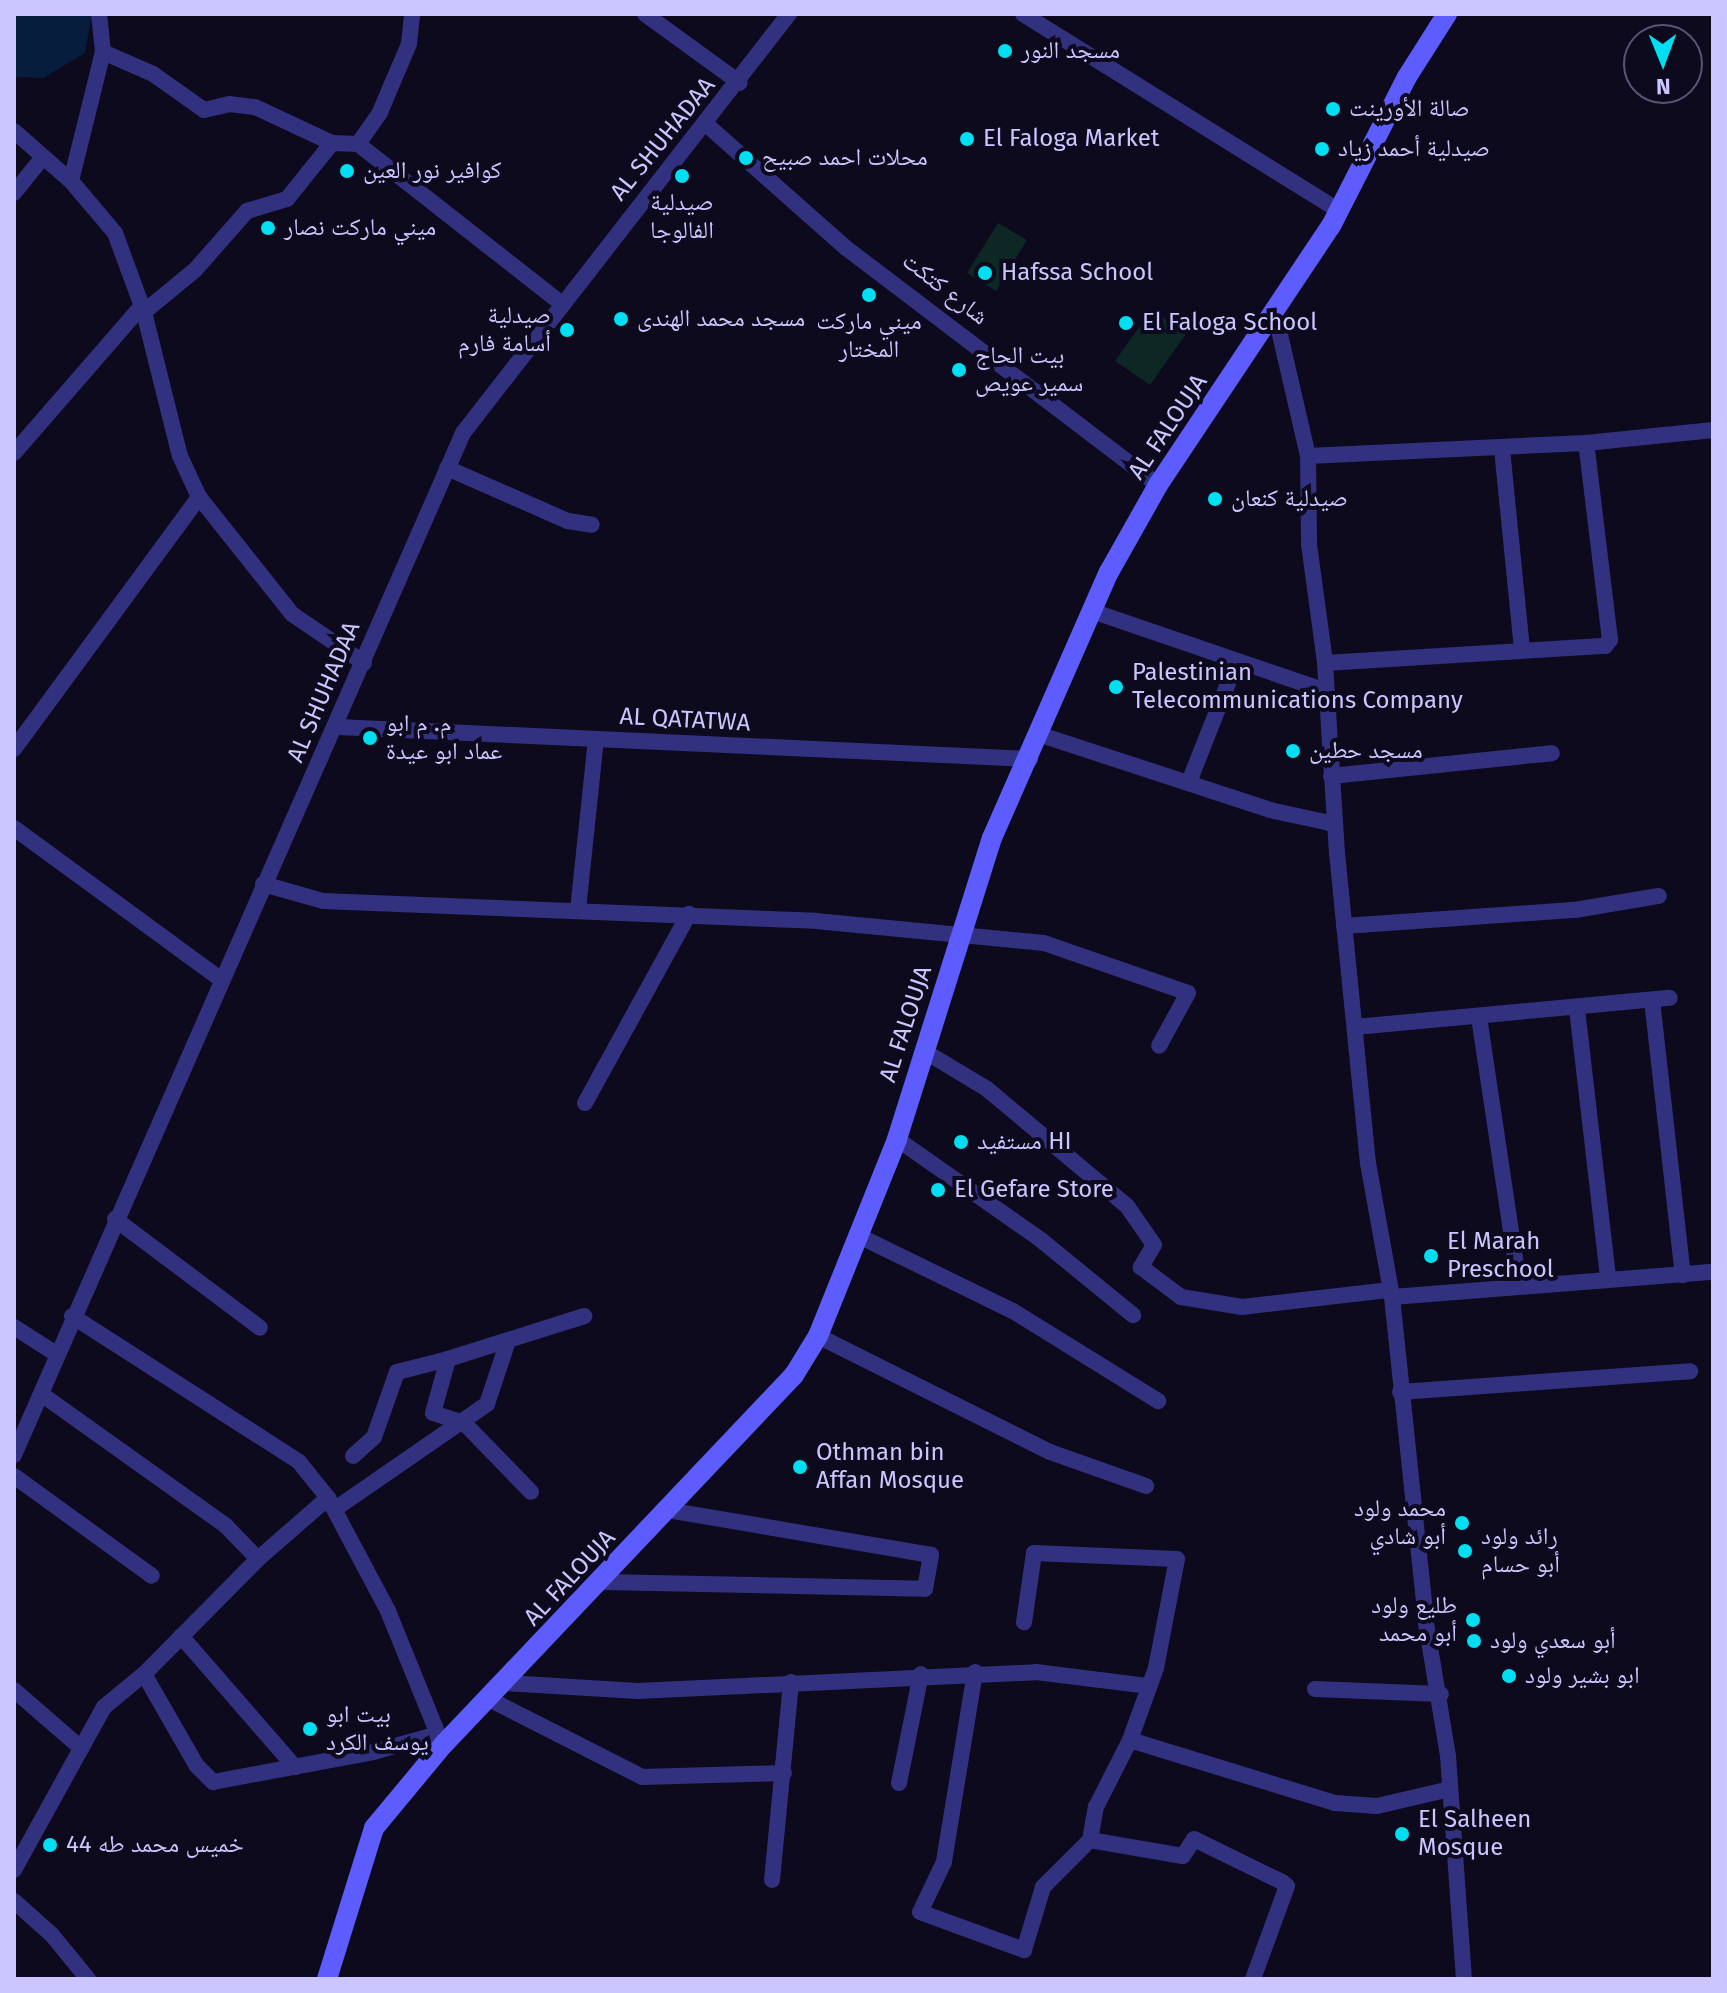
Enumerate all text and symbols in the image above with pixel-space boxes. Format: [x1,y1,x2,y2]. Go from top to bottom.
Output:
north arrow [1623,24,1703,104]
place label: مسجد النور [1021,37,1120,65]
marker: مسجد النور [996,42,1014,60]
street label: AL SHUHADAA [605,72,721,206]
text: N [1656,73,1671,100]
place label: صالة الأورينت [1349,95,1470,123]
marker: صالة الأورينت [1324,100,1342,118]
place label: El Faloga Market [983,125,1159,153]
marker: El Faloga Market [958,130,976,148]
place label: صيدلية أحمد زياد [1338,135,1490,163]
marker: صيدلية أحمد زياد [1313,140,1331,158]
place label: محلات احمد صبيح [762,144,928,172]
marker: محلات احمد صبيح [737,149,755,167]
place label: كوافير نور العين [363,157,502,185]
marker: كوافير نور العين [338,162,356,180]
marker: صيدلية الفالوجا [673,167,691,185]
place label: صيدلية الفالوجا [650,189,714,245]
place label: ميني ماركت نصار [284,214,436,242]
marker: ميني ماركت نصار [259,219,277,237]
street label: شارع كتكت [896,246,994,332]
place label: Hafssa School [1001,259,1153,287]
marker: Hafssa School [976,264,994,282]
marker: ميني ماركت المختار [860,286,878,304]
place label: صيدلية أسامة فارم [458,302,551,358]
place label: مسجد محمد الهندى [637,305,805,333]
place label: ميني ماركت المختار [816,308,922,364]
place label: El Faloga School [1142,309,1317,337]
marker: مسجد محمد الهندى [612,310,630,328]
marker: El Faloga School [1117,314,1135,332]
marker: صيدلية أسامة فارم [558,321,576,339]
place label: بيت الحاج سمير عويص [975,342,1083,398]
marker: بيت الحاج سمير عويص [950,361,968,379]
street label: AL FALOUJA [1122,369,1214,485]
place label: صيدلية كنعان [1231,485,1348,513]
marker: صيدلية كنعان [1206,490,1224,508]
street label: AL SHUHADAA [281,617,367,767]
place label: Palestinian Telecommunications Company [1132,659,1463,715]
marker: Palestinian Telecommunications Company [1107,678,1125,696]
street label: AL QATATWA [619,702,751,738]
place label: م. م ابو عماد ابو عيدة [386,710,502,766]
marker: م. م ابو عماد ابو عيدة [361,729,379,747]
place label: مسجد حطين [1309,737,1423,765]
marker: مسجد حطين [1284,742,1302,760]
street label: AL FALOUJA [874,962,938,1086]
place label: مستفيد HI [977,1128,1072,1156]
marker: مستفيد HI [952,1133,970,1151]
place label: El Gefare Store [954,1176,1114,1204]
marker: El Gefare Store [929,1181,947,1199]
place label: El Marah Preschool [1447,1228,1554,1284]
marker: El Marah Preschool [1422,1247,1440,1265]
place label: Othman bin Affan Mosque [816,1439,964,1495]
marker: Othman bin Affan Mosque [791,1458,809,1476]
place label: محمد ولود أبو شادي [1354,1495,1446,1551]
marker: محمد ولود أبو شادي [1453,1514,1471,1532]
place label: رائد ولود أبو حسام [1481,1523,1560,1579]
street label: AL FALOUJA [518,1524,622,1632]
marker: رائد ولود أبو حسام [1456,1542,1474,1560]
place label: طليع ولود أبو محمد [1371,1592,1457,1648]
marker: طليع ولود أبو محمد [1464,1611,1482,1629]
place label: أبو سعدي ولود [1490,1627,1616,1655]
marker: أبو سعدي ولود [1465,1632,1483,1650]
place label: ابو بشير ولود [1525,1662,1640,1690]
marker: ابو بشير ولود [1500,1667,1518,1685]
place label: بيت ابو يوسف الكرد [326,1701,429,1757]
marker: بيت ابو يوسف الكرد [301,1720,319,1738]
place label: El Salheen Mosque [1418,1806,1531,1862]
marker: El Salheen Mosque [1393,1825,1411,1843]
place label: خميس محمد طه 44 [66,1831,244,1859]
marker: خميس محمد طه 44 [41,1836,59,1854]

